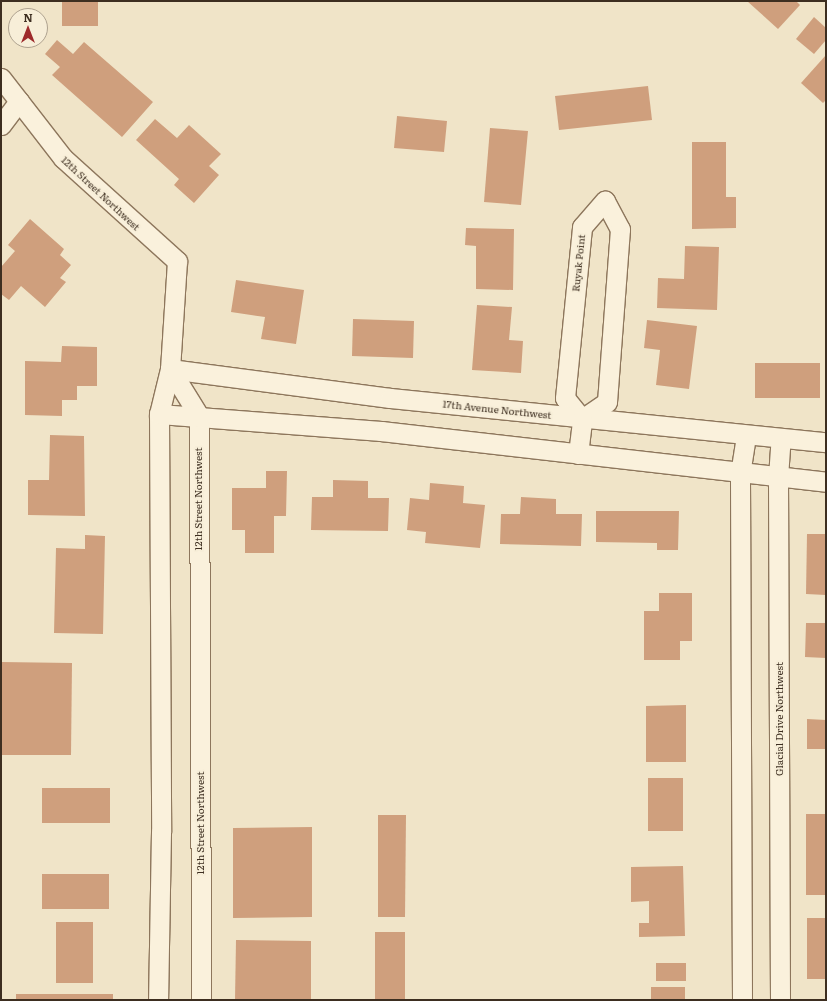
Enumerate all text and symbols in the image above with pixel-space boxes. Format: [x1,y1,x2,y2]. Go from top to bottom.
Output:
north arrow [8,8,48,48]
text: N [23,9,33,25]
street label: 12th Street Northwest [59,153,143,233]
street label: Ruyak Point [569,234,587,292]
street label: 17th Avenue Northwest [442,397,552,421]
street label: 12th Street Northwest [192,448,204,550]
street label: Glacial Drive Northwest [773,662,785,776]
street label: 12th Street Northwest [194,772,206,874]

